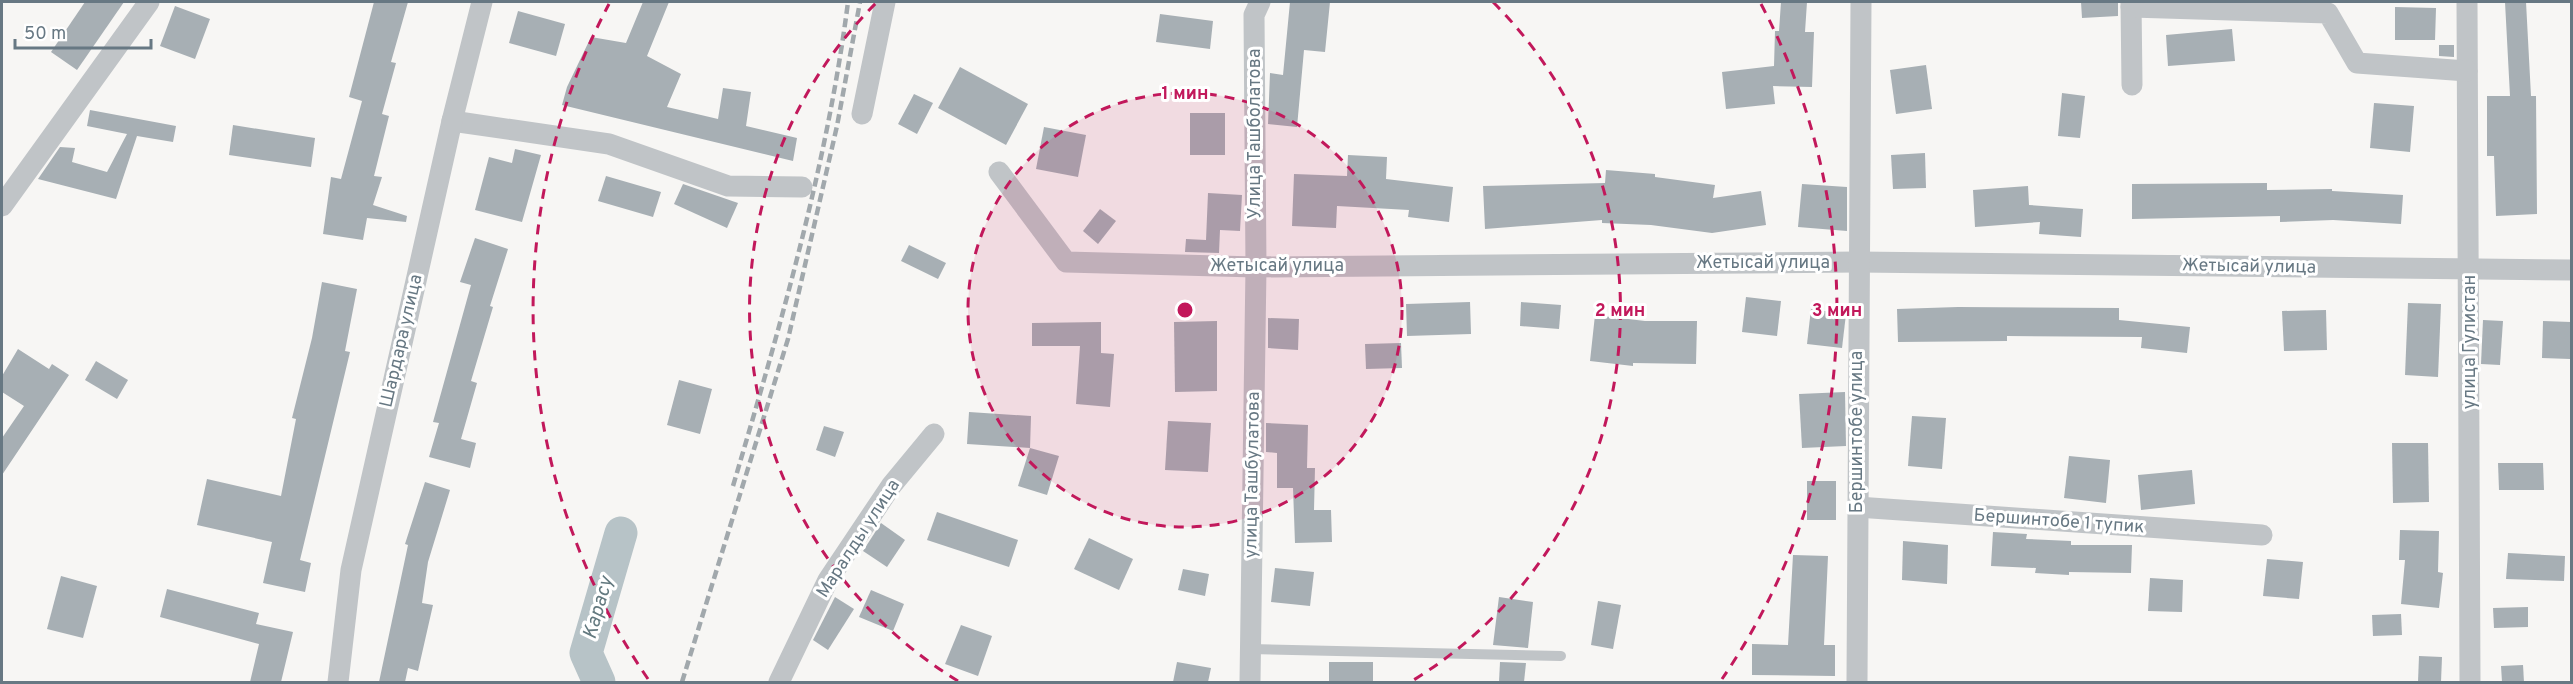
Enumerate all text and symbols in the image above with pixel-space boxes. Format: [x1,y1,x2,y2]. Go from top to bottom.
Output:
scale bar [15,12,152,50]
text: 50 m [24,23,66,46]
street label: Улица Ташболатова [1244,49,1267,219]
text: 1 мин [1162,83,1208,106]
street label: Жетысай улица [1696,252,1830,275]
street label: Жетысай улица [2182,254,2316,280]
street label: Жетысай улица [1210,255,1344,278]
street label: Шардара улица [376,272,428,410]
street label: улица Гулистан [2459,275,2482,409]
centre of rings [1175,300,1195,320]
text: 2 мин [1595,300,1645,323]
text: 3 мин [1812,300,1862,323]
street label: Бершинтобе улица [1846,351,1869,513]
street label: улица Ташбулатова [1240,391,1266,559]
street label: Маралды улица [812,475,906,603]
street label: Бершинтобе 1 тупик [1973,505,2145,539]
water label: Карасу [578,572,621,642]

